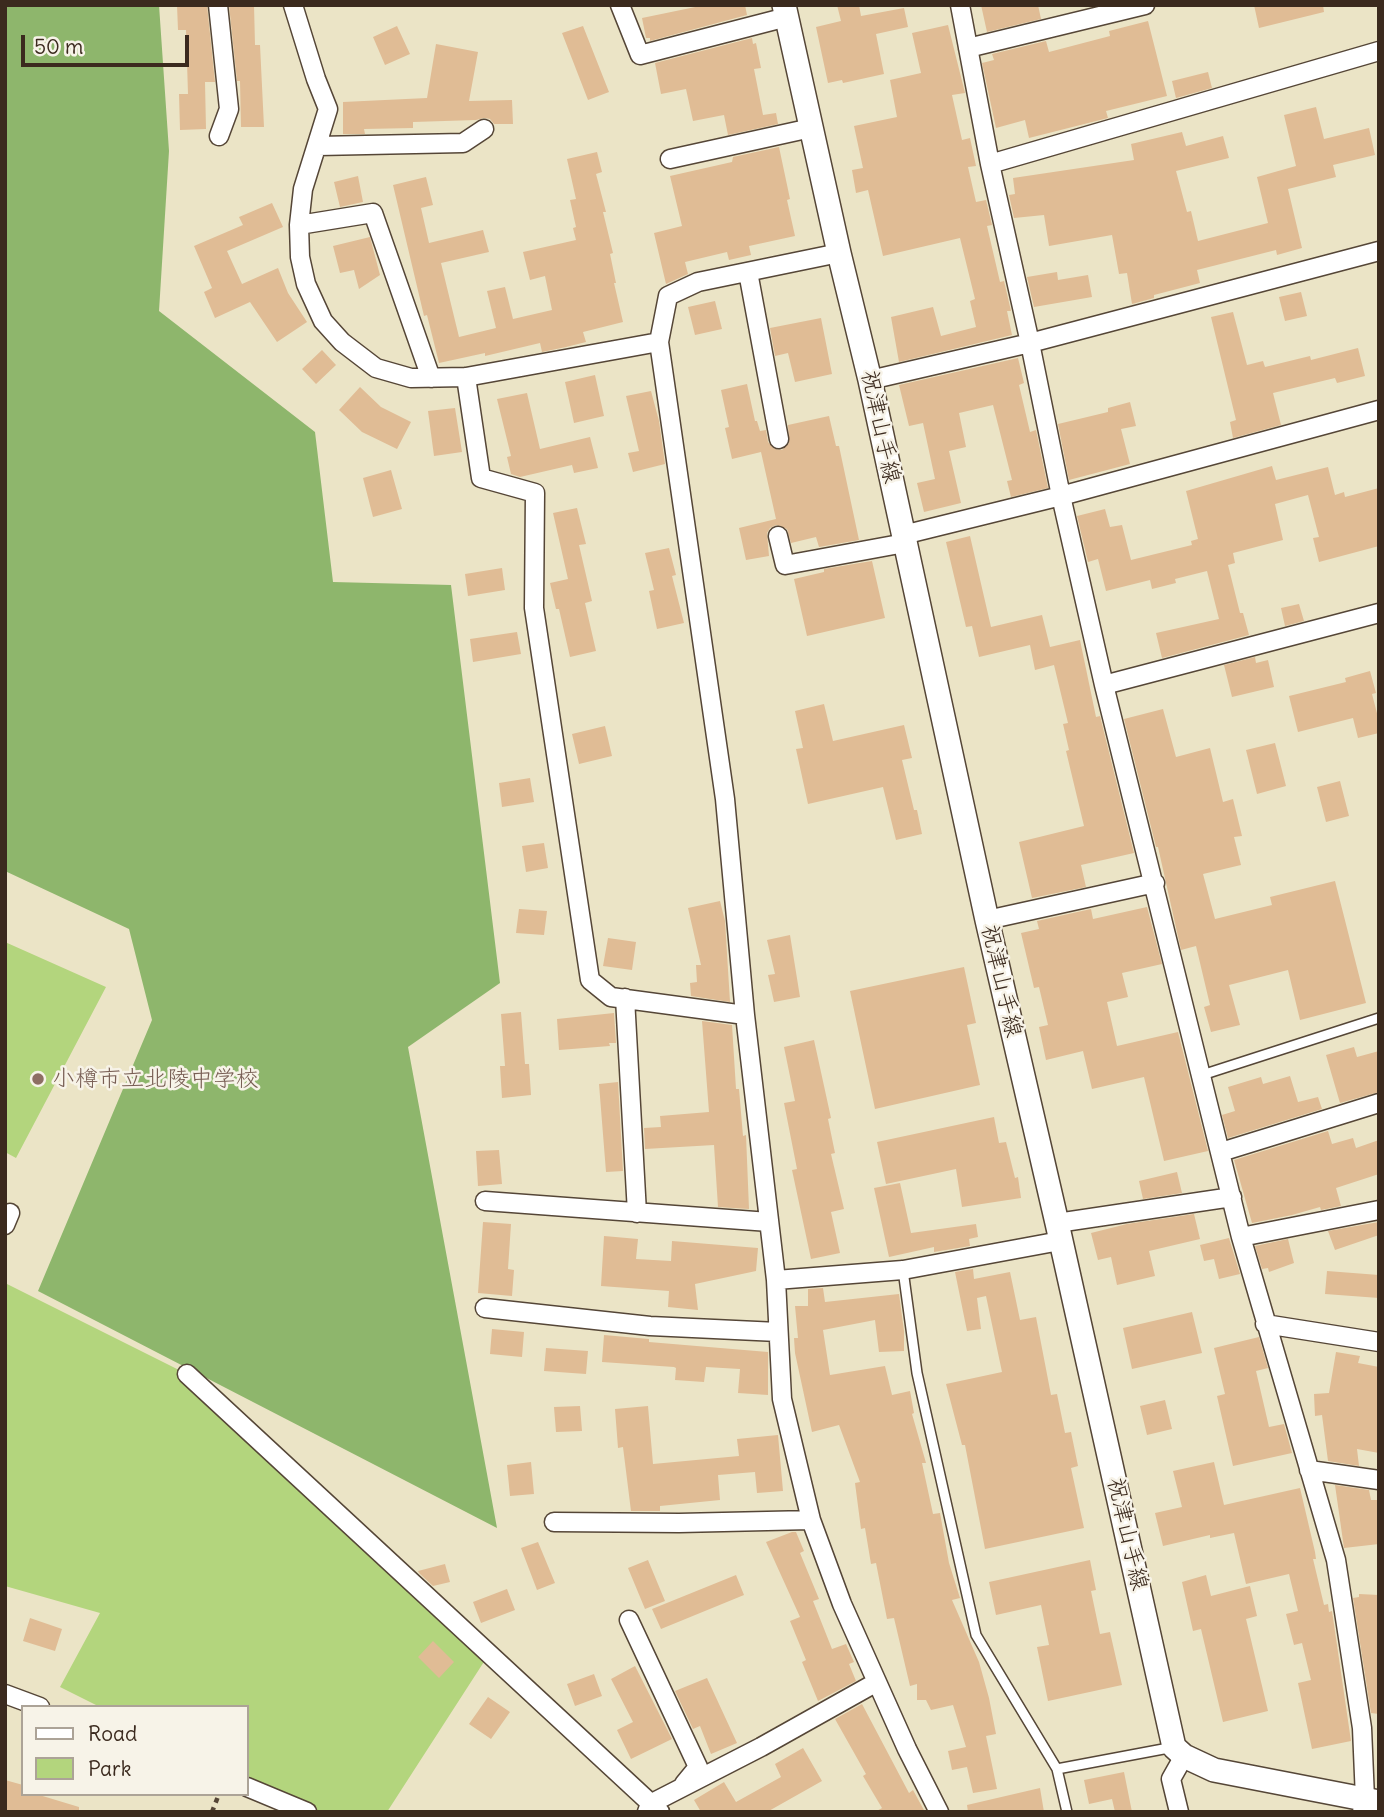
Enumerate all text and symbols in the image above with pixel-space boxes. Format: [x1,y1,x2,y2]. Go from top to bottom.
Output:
scale bar [24,21,192,65]
text: 50 m [34,33,83,60]
street label: 祝津山手線 [855,368,905,486]
street label: 祝津山手線 [975,922,1027,1040]
place label: 小樽市立北陵中学校 [52,1065,259,1093]
marker: 小樽市立北陵中学校 [30,1071,46,1087]
street label: 祝津山手線 [1101,1475,1153,1593]
legend [21,1705,248,1796]
text: Road [88,1720,137,1747]
text: Park [88,1755,131,1782]

